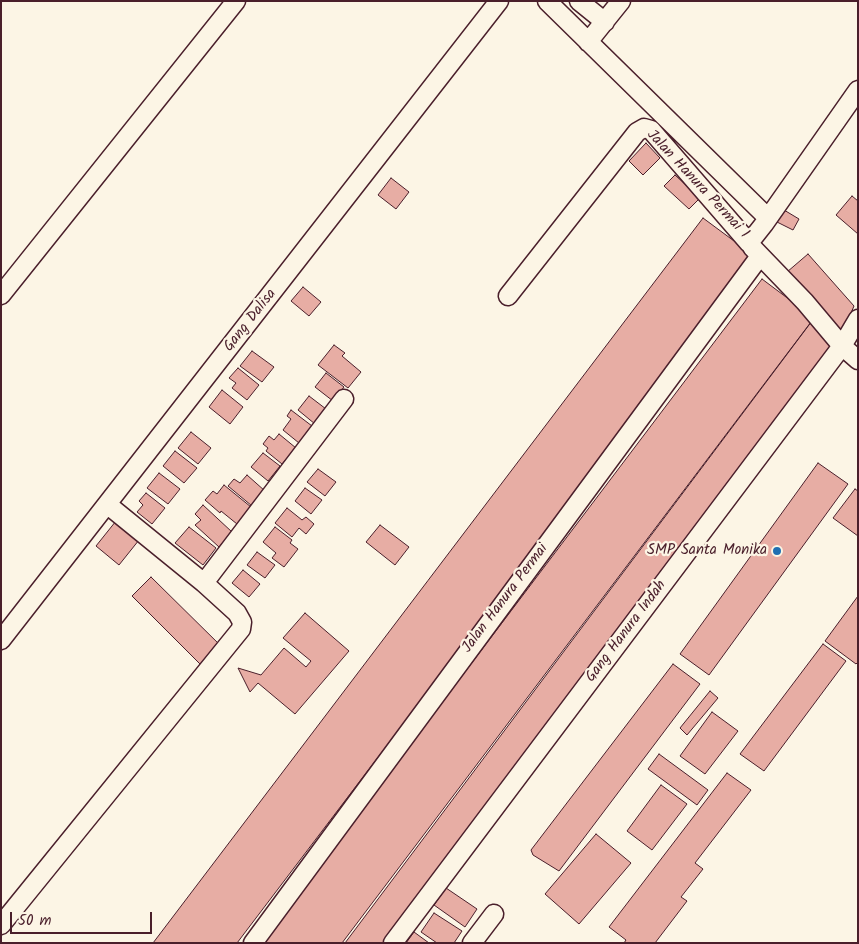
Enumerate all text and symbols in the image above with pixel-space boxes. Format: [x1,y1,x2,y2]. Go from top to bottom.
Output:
street label: Jalan Hanura Permai 1 [642,127,752,243]
street label: Gang Dalisa [221,286,281,356]
street label: Jalan Hanura Permai [459,541,553,657]
place label: SMP Santa Monika [647,542,767,560]
marker: SMP Santa Monika [771,545,783,557]
street label: Gang Hanura Indah [583,578,671,686]
scale bar [12,902,155,934]
text: 50 m [18,909,52,933]

